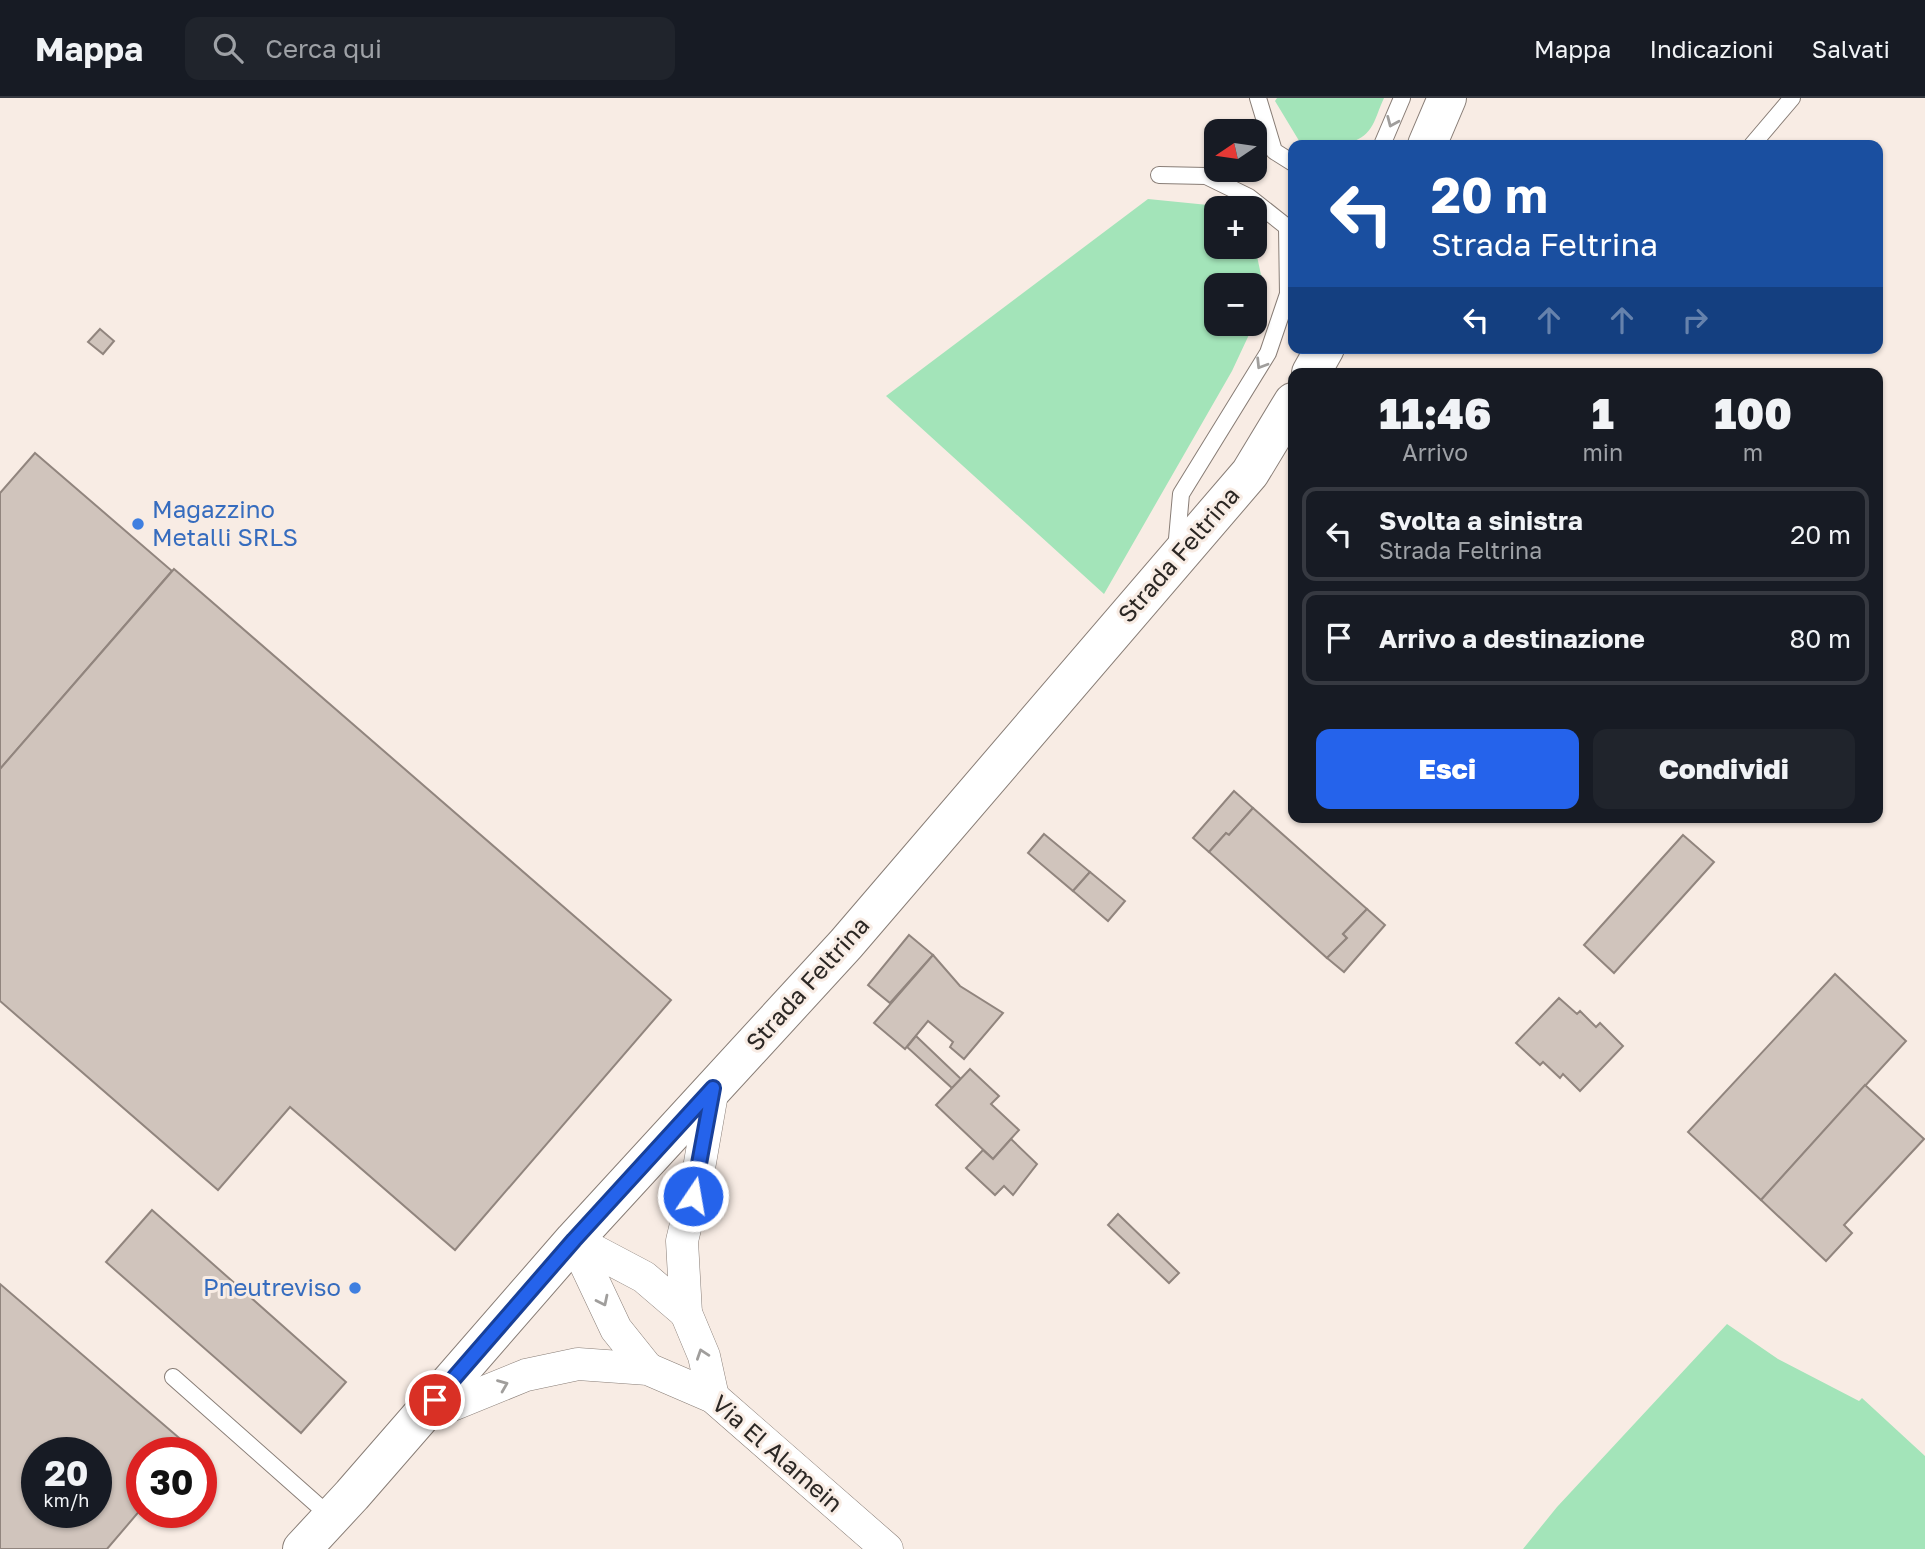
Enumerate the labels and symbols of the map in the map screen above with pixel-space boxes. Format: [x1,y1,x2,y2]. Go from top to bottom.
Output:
one-way arrow [1386,115,1400,127]
north arrow [1204,119,1267,182]
one-way arrow [1257,356,1270,369]
street label: Strada Feltrina [1111,480,1245,628]
place label: Magazzino Metalli SRLS [152,494,298,551]
marker: Magazzino Metalli SRLS [130,516,146,532]
street label: Strada Feltrina [739,910,875,1056]
position arrow [656,1159,730,1233]
place label: Pneutreviso [203,1272,341,1301]
marker: Pneutreviso [347,1280,363,1296]
one-way arrow [594,1294,608,1306]
one-way arrow [696,1348,710,1361]
pin [405,1370,465,1430]
one-way arrow [497,1379,509,1393]
street label: Via El Alamein [707,1388,849,1517]
speed limit sign: 30 [126,1437,217,1528]

